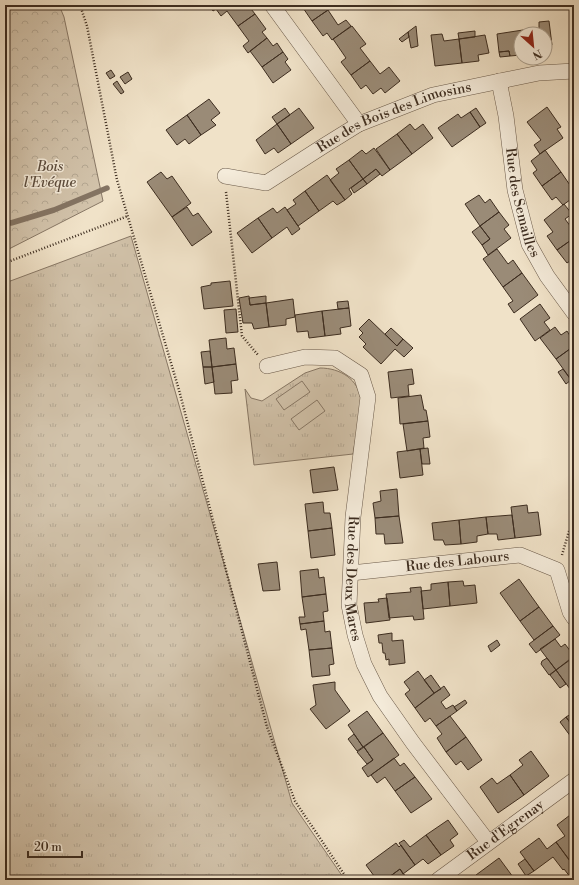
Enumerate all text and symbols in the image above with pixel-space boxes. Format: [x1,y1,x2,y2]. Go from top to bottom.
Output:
north arrow [513,26,553,66]
text: N [530,46,544,62]
street label: Rue des Bois des Limosins [314,78,473,157]
street label: Rue des Semailles [501,147,544,261]
park label: Bois l'Evéque [24,158,77,192]
street label: Rue des Deux Mares [340,515,365,644]
street label: Rue des Labours [405,547,510,576]
street label: Rue d'Egrenay [464,796,548,864]
scale bar [28,833,82,859]
text: 20 m [34,840,62,855]

